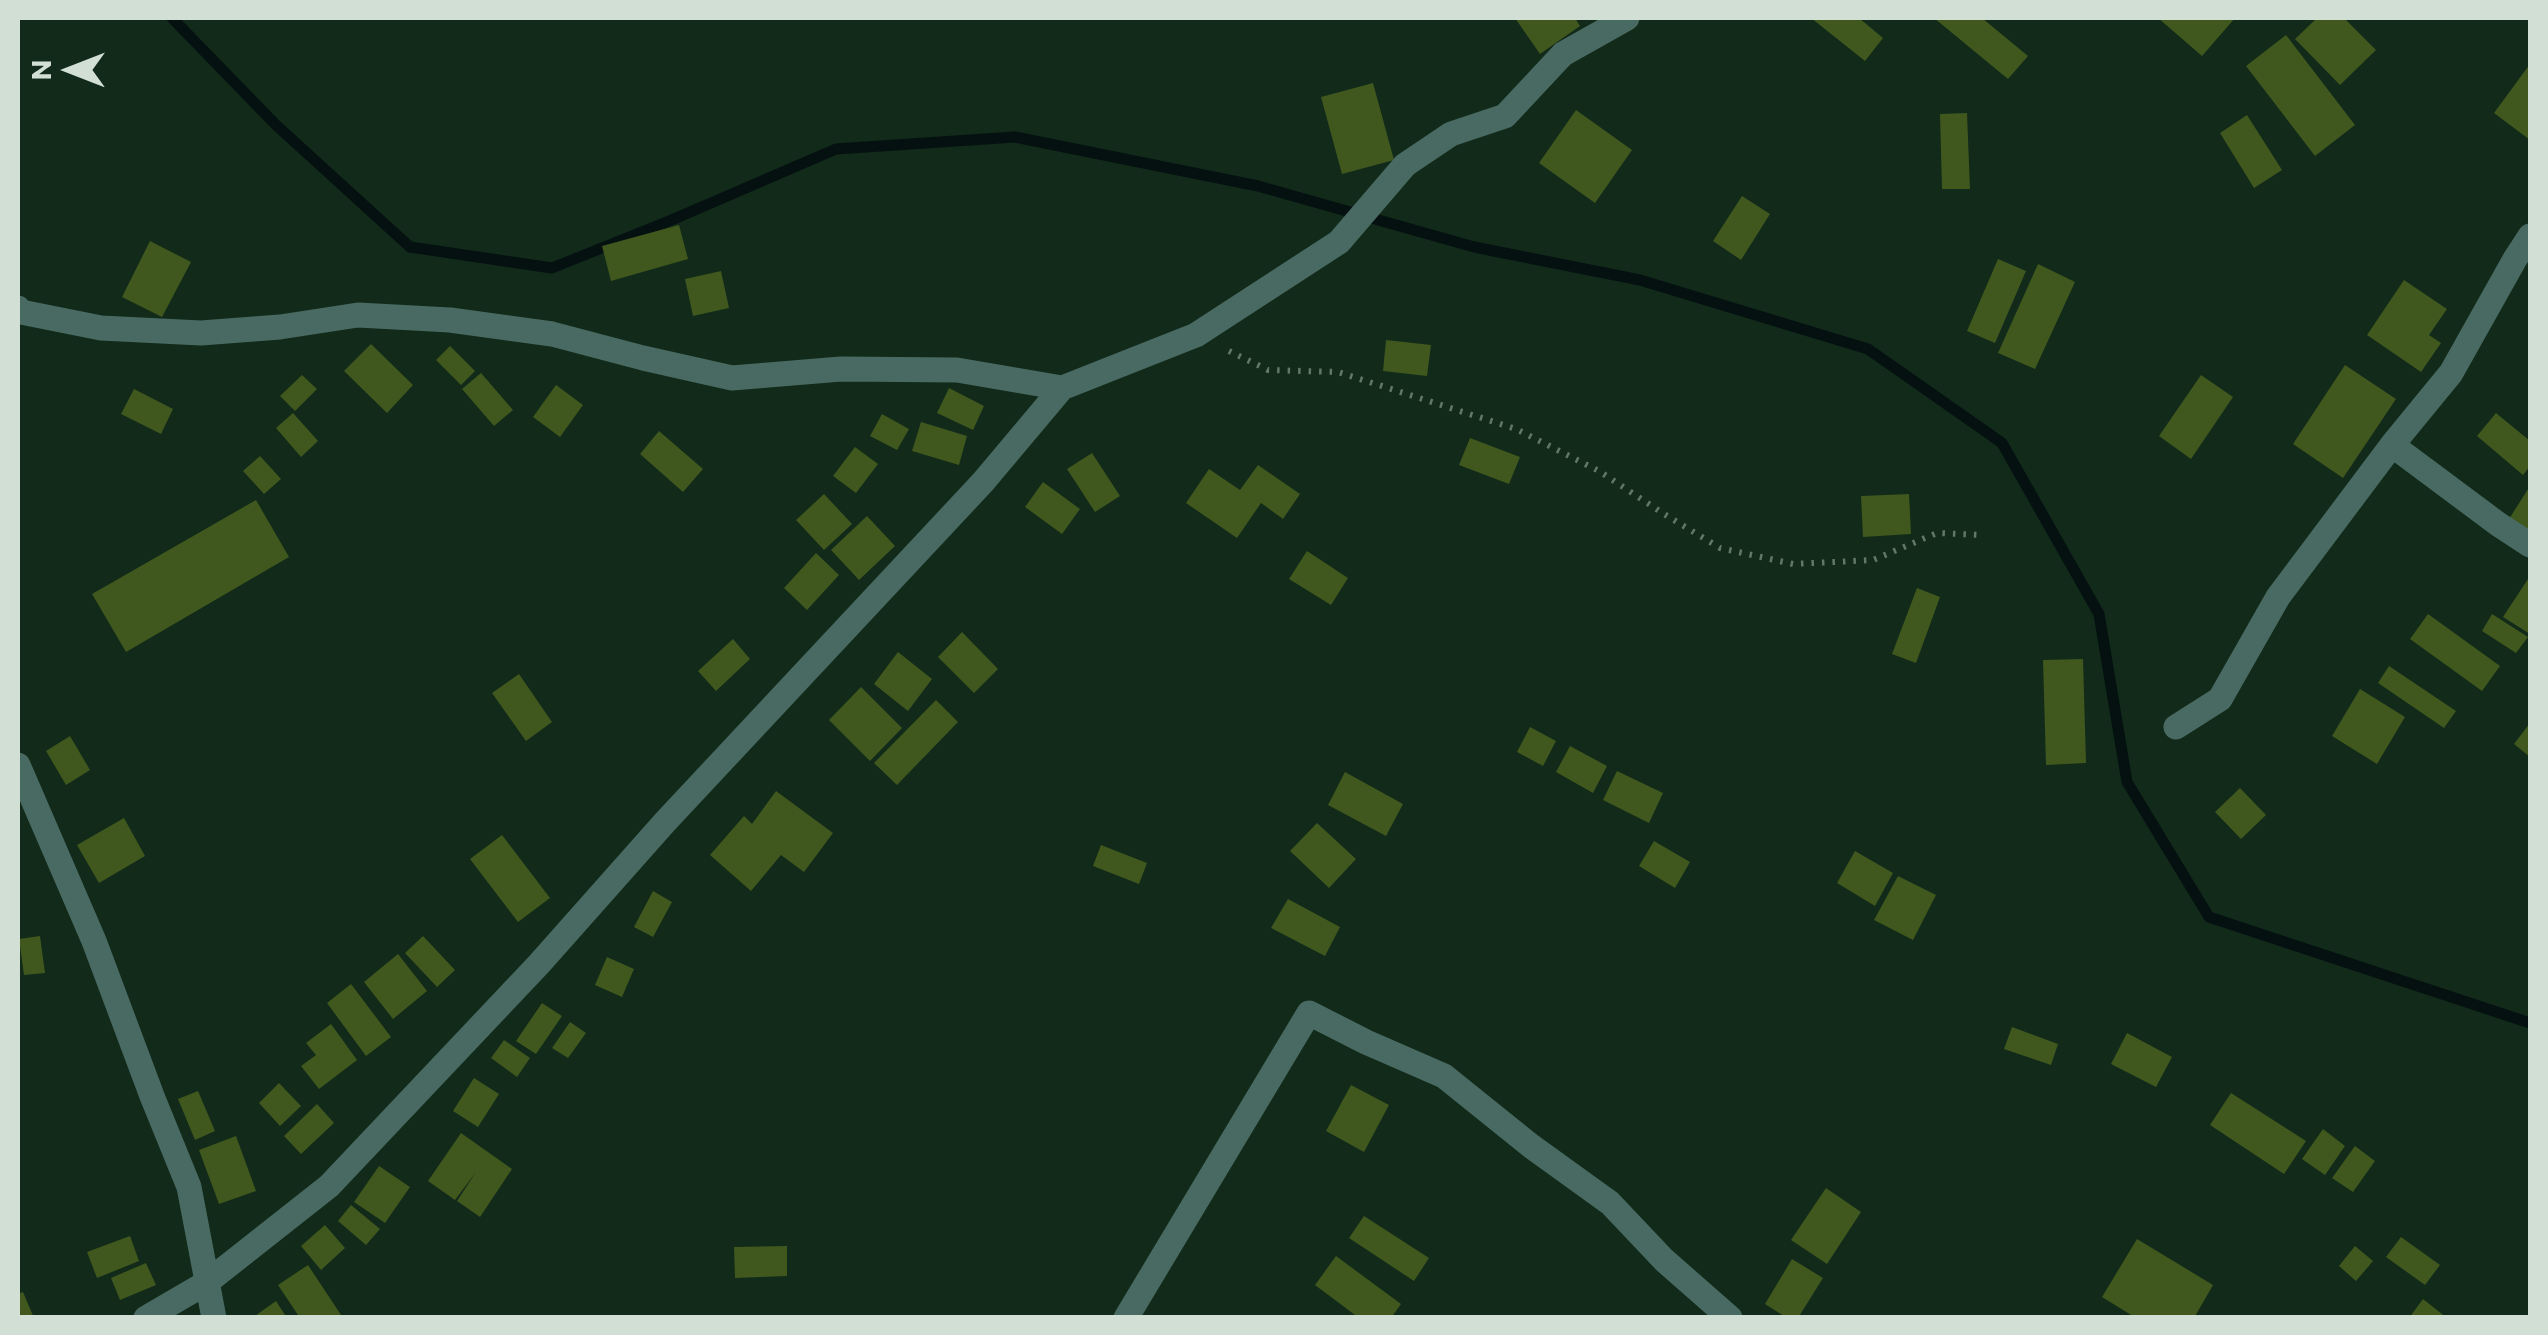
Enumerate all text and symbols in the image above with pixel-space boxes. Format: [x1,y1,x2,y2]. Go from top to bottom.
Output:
north arrow [20,20,120,120]
text: N [23,60,57,81]

